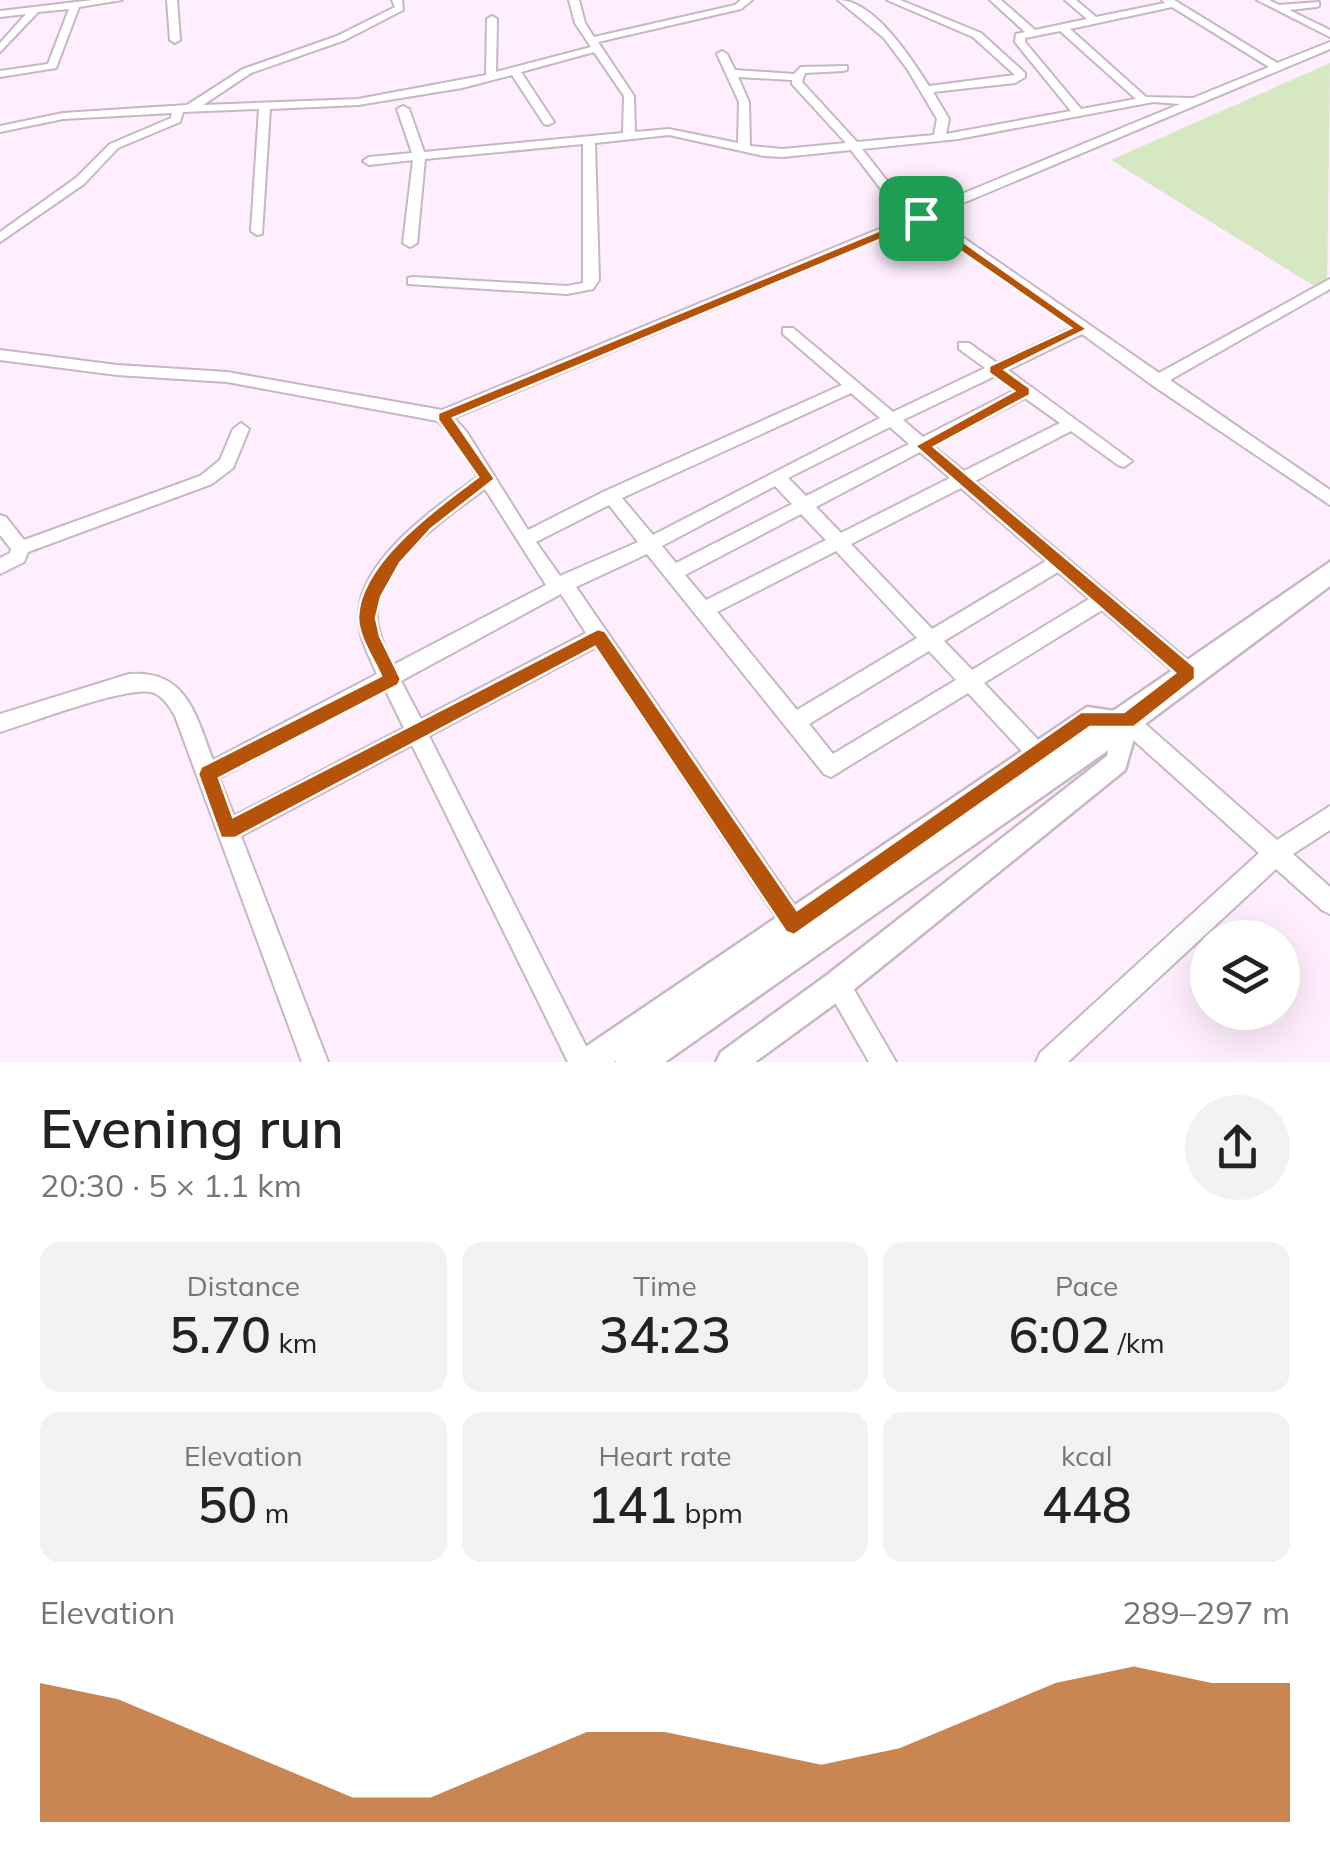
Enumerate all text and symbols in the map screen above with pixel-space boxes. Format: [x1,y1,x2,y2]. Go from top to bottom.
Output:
pin [879,176,964,261]
icon: arrive [894,191,949,246]
map controls [1190,920,1300,1030]
button: layers [1190,920,1300,1030]
text: Evening run [40,1093,344,1162]
button: share [1185,1095,1290,1200]
text: 20:30 · 5 × 1.1 km [40,1165,302,1205]
text: Distance [187,1268,300,1303]
text: Time [633,1268,697,1303]
text: Pace [1055,1268,1118,1303]
text: 5.70 [169,1303,271,1366]
text: 34:23 [599,1303,731,1366]
text: 6:02 [1009,1303,1110,1366]
text: km [271,1325,317,1360]
text: /km [1110,1325,1165,1360]
text: Elevation [184,1438,303,1473]
text: Heart rate [598,1438,732,1473]
text: kcal [1061,1438,1112,1473]
text: 50 [197,1473,257,1536]
text: 141 [587,1473,677,1536]
text: 448 [1042,1473,1132,1536]
text: m [257,1495,289,1530]
text: bpm [677,1495,743,1530]
text: Elevation [40,1592,175,1632]
text: 289–297 m [1122,1592,1290,1632]

